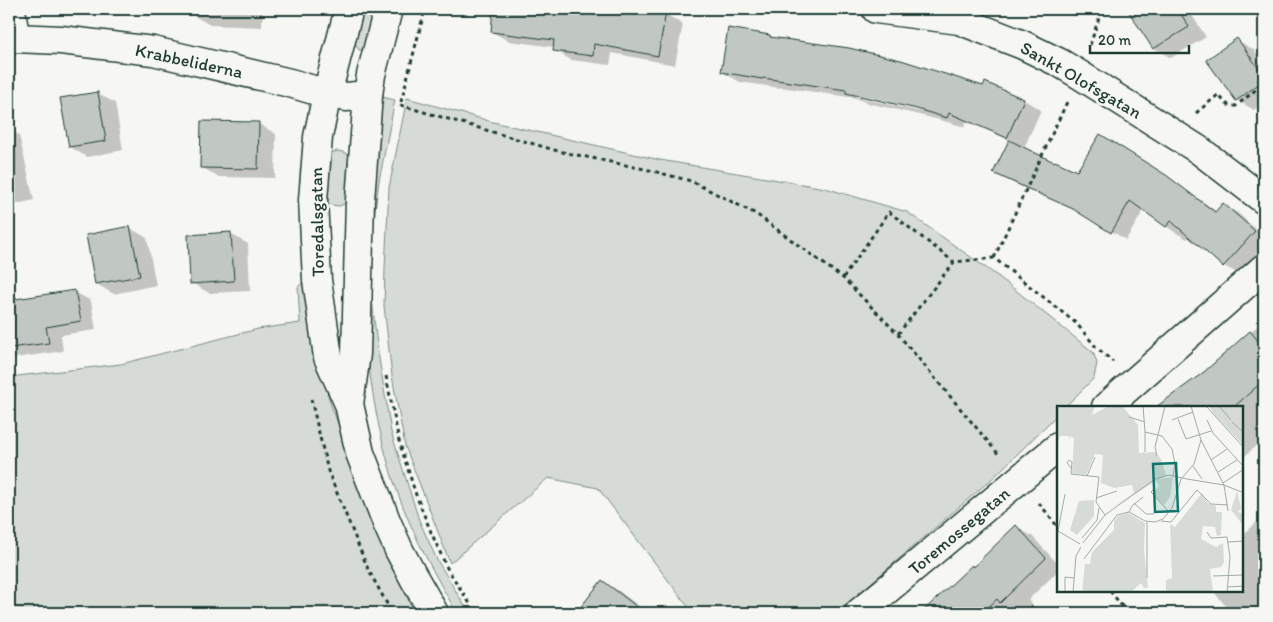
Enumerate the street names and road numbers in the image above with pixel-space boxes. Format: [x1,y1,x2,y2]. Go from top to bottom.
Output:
street label: Sankt Olofsgatan [1016,36,1146,124]
street label: Krabbeliderna [133,39,245,83]
street label: Toredalsgatan [305,167,329,277]
street label: Toremossegatan [904,482,1014,580]

